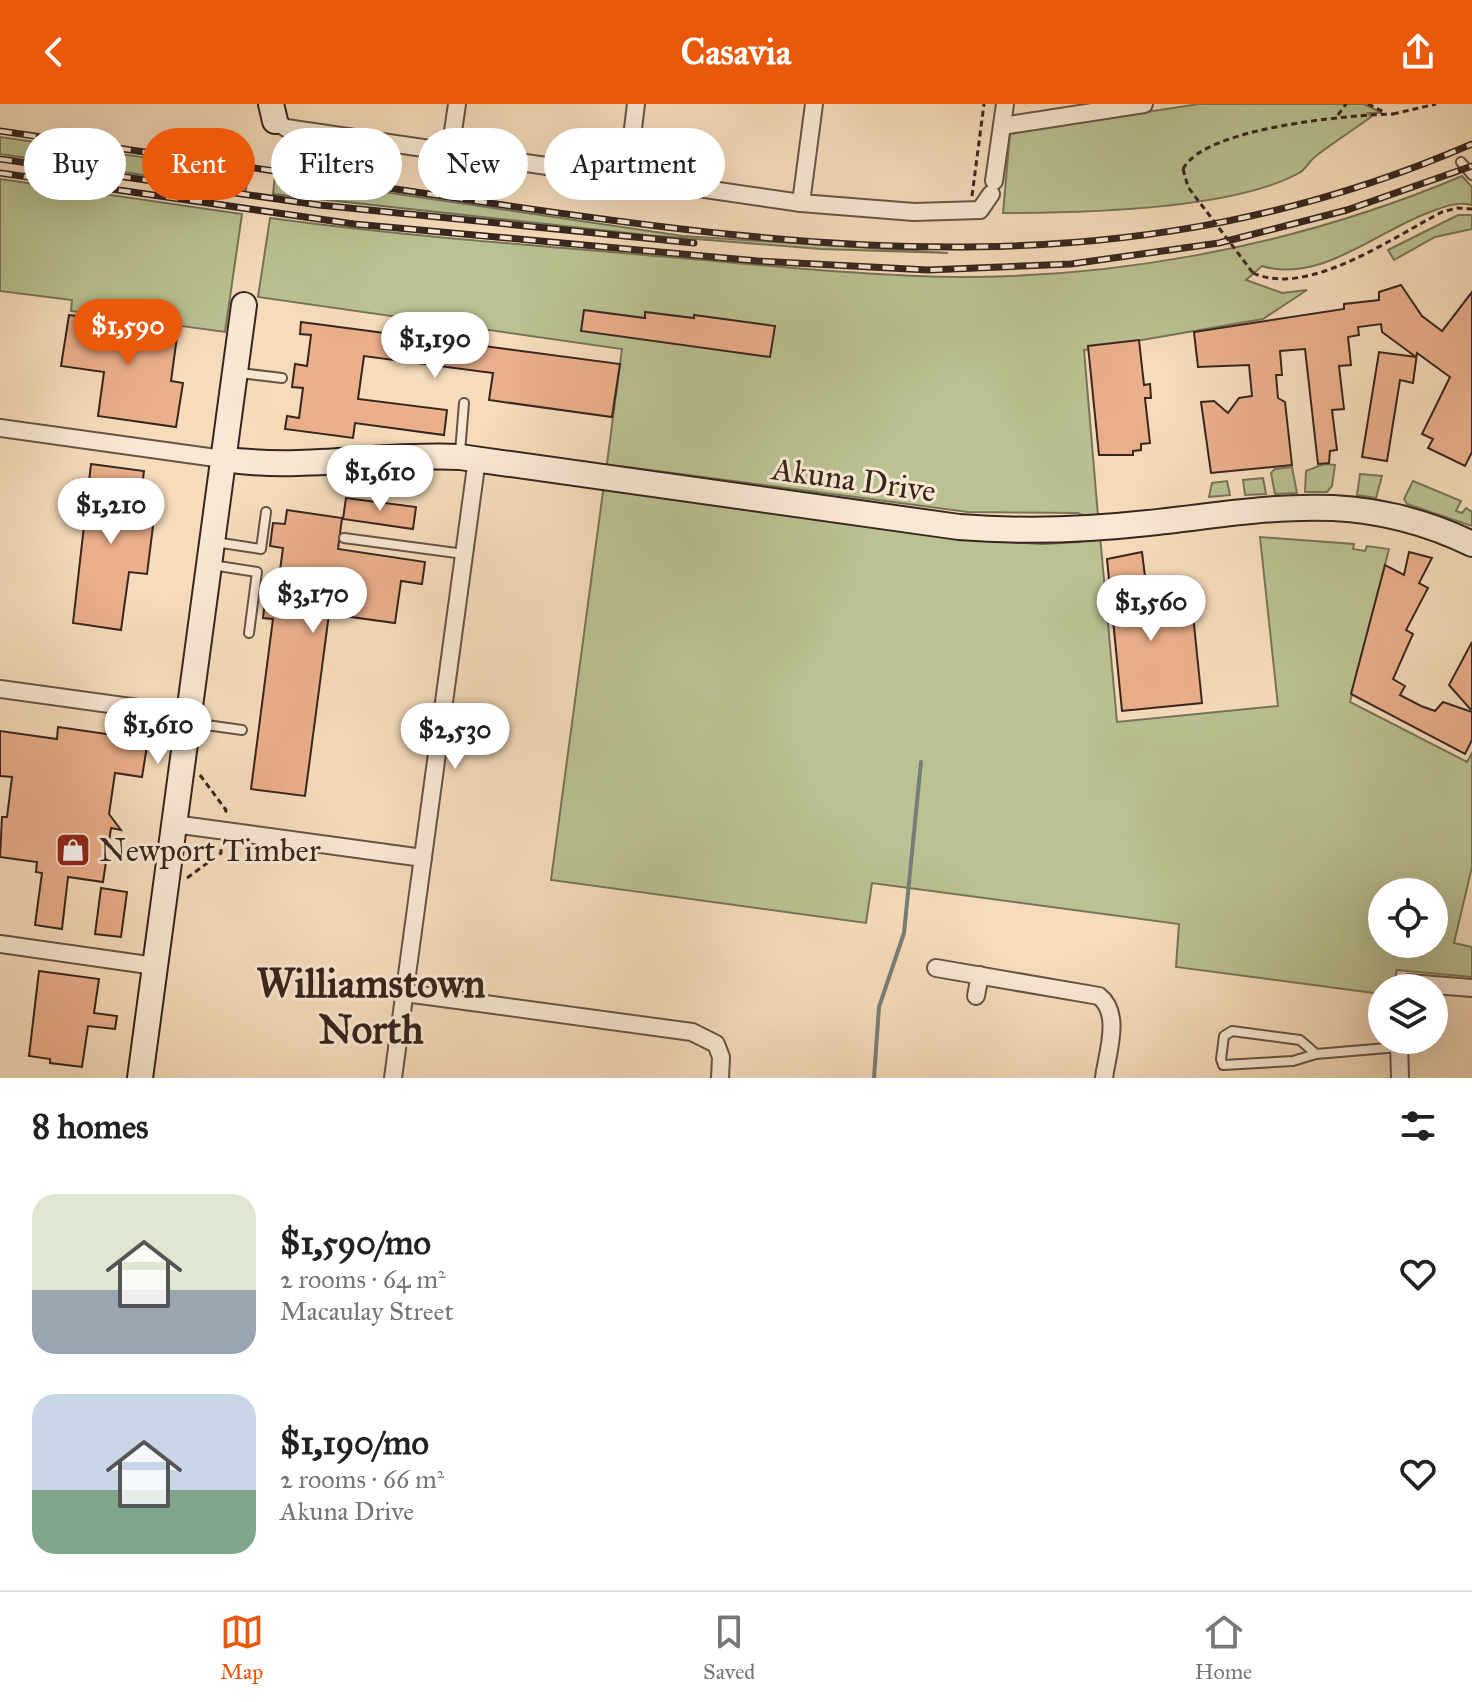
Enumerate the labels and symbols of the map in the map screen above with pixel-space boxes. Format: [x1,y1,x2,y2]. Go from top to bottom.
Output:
pin: $1,590 [63,299,193,367]
pin: $1,190 [370,312,500,380]
pin: $1,610 [315,445,445,513]
street label: Akuna Drive [768,449,938,511]
pin: $1,210 [46,478,176,546]
pin: $3,170 [248,567,378,635]
pin: $1,560 [1086,575,1216,643]
pin: $1,610 [93,698,223,766]
pin: $2,530 [390,703,520,771]
shop icon: Newport Timber [54,831,92,869]
place label: Newport Timber [99,831,321,870]
district label: Williamstown North [256,959,486,1054]

